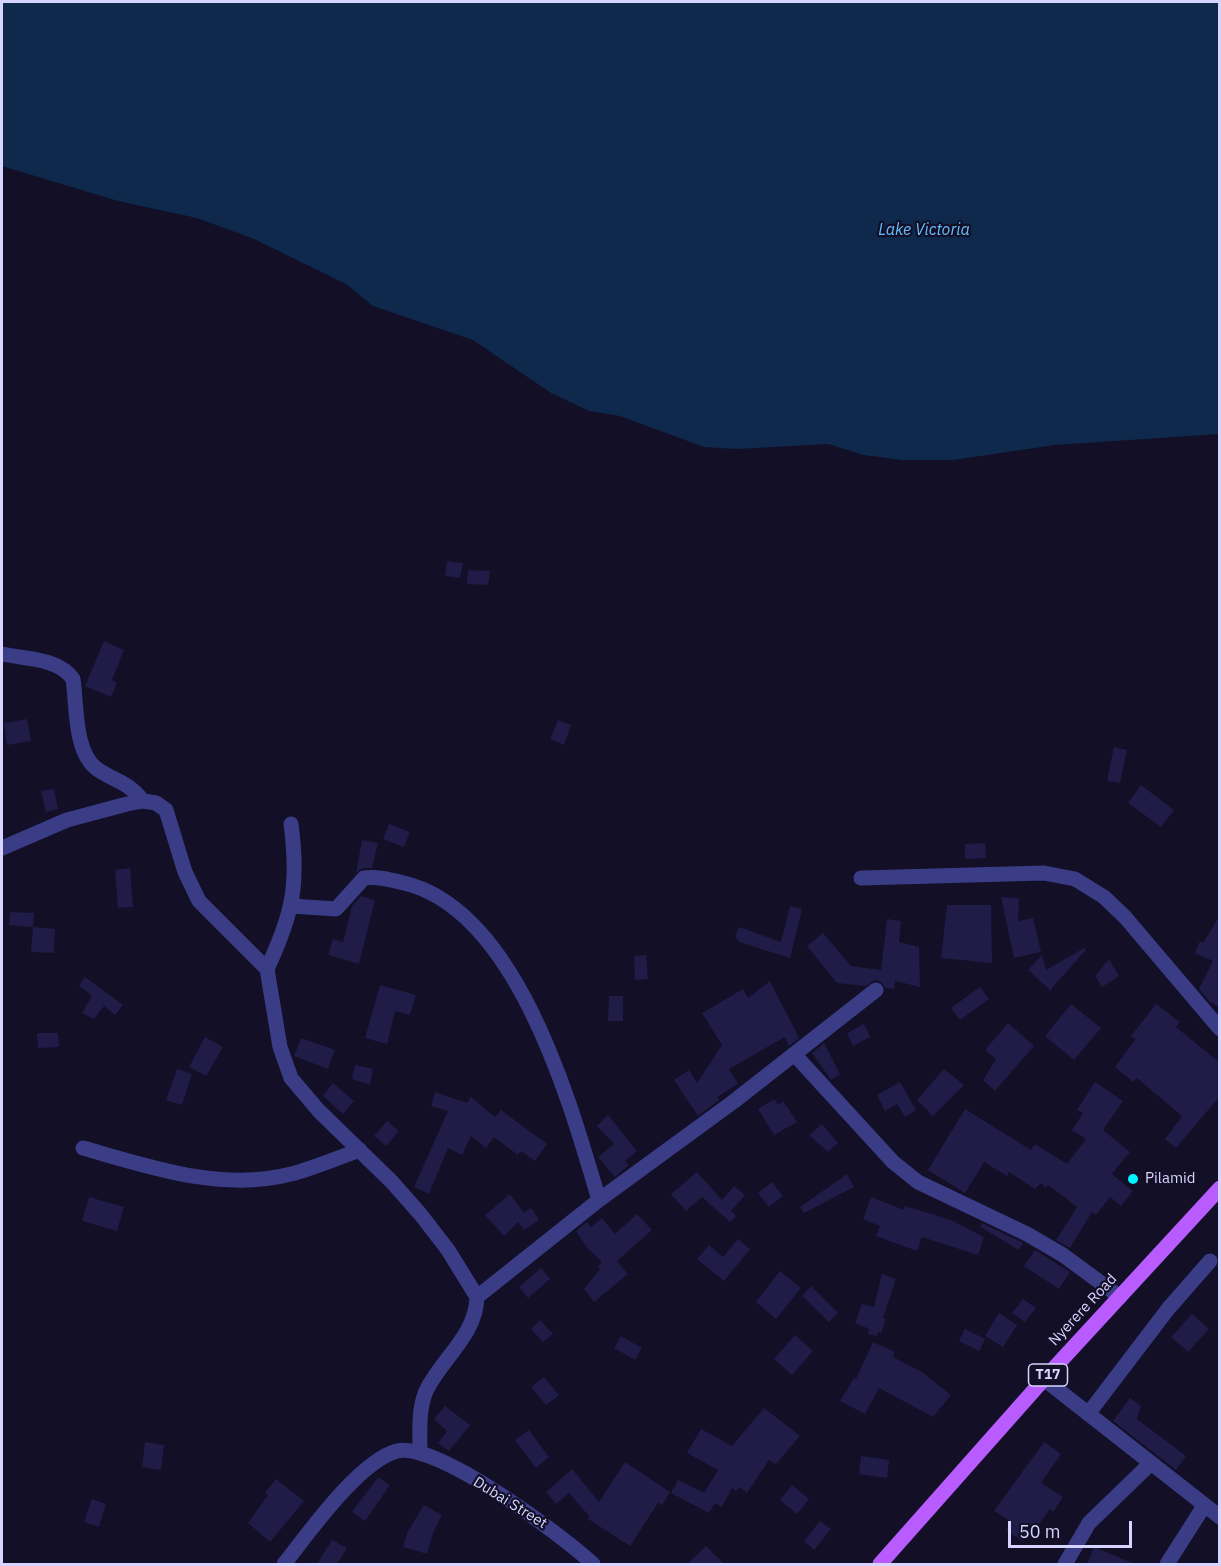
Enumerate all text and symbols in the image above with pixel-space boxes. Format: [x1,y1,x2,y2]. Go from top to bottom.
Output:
water label: Lake Victoria [878,220,970,240]
place label: Pilamid [1145,1170,1195,1188]
marker: Pilamid [1126,1172,1140,1186]
street label: Nyerere Road [1045,1270,1121,1350]
road number: T17 [1028,1364,1068,1386]
street label: Dubai Street [470,1473,550,1533]
scale bar [1011,1509,1136,1547]
text: 50 m [1019,1520,1061,1543]

